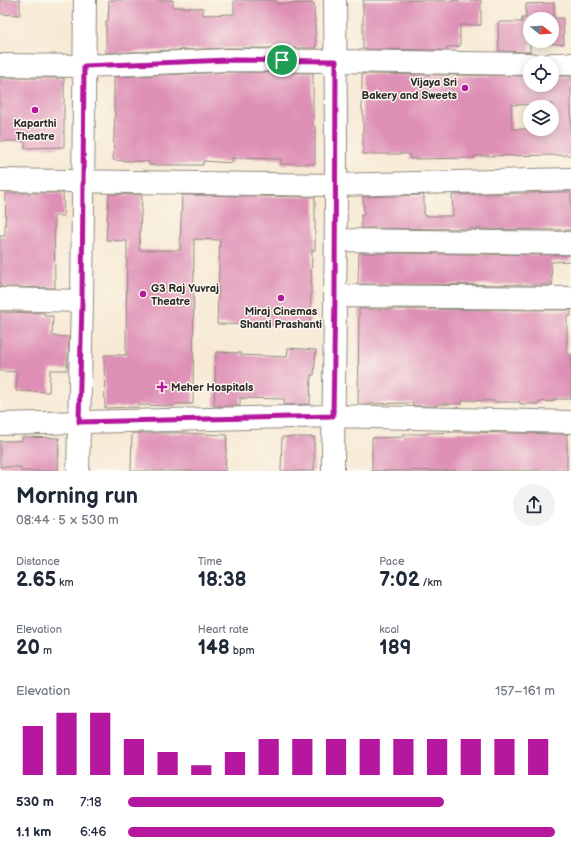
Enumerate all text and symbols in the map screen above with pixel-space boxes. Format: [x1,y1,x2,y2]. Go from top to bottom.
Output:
north arrow [523,12,559,48]
map controls [523,12,559,136]
pin [265,43,299,77]
icon: arrive [271,49,293,71]
button: locate [523,56,559,92]
place label: Vijaya Sri Bakery and Sweets [361,76,458,102]
marker: Vijaya Sri Bakery and Sweets [460,83,470,93]
button: layers [523,100,559,136]
marker: Kaparthi Theatre [30,105,40,115]
place label: Kaparthi Theatre [14,117,57,143]
place label: G3 Raj Yuvraj Theatre [151,282,219,308]
marker: G3 Raj Yuvraj Theatre [138,289,148,299]
marker: Miraj Cinemas Shanti Prashanti [276,293,286,303]
place label: Miraj Cinemas Shanti Prashanti [240,305,322,331]
marker: Meher Hospitals [156,381,168,393]
place label: Meher Hospitals [171,381,254,394]
text: Morning run [16,483,138,510]
button: share [513,484,555,526]
text: 08:44 · 5 × 530 m [16,512,119,528]
text: Distance [16,555,60,568]
text: Time [198,555,222,568]
text: Pace [379,555,404,568]
text: 2.65 [16,568,56,592]
text: 18:38 [198,568,247,592]
text: 7:02 [379,568,420,592]
text: km [56,576,74,589]
text: /km [420,576,442,589]
text: Elevation [16,623,62,636]
text: Heart rate [198,623,248,636]
text: kcal [379,623,399,636]
text: 20 [16,636,40,660]
text: 148 [198,636,230,660]
text: 189 [379,636,412,660]
text: m [40,644,52,657]
text: bpm [230,644,255,657]
text: Elevation [16,683,70,699]
text: 157–161 m [495,683,555,699]
text: 530 m [16,794,54,810]
text: 7:18 [80,794,102,810]
text: 1.1 km [16,824,51,840]
text: 6:46 [80,824,106,840]

